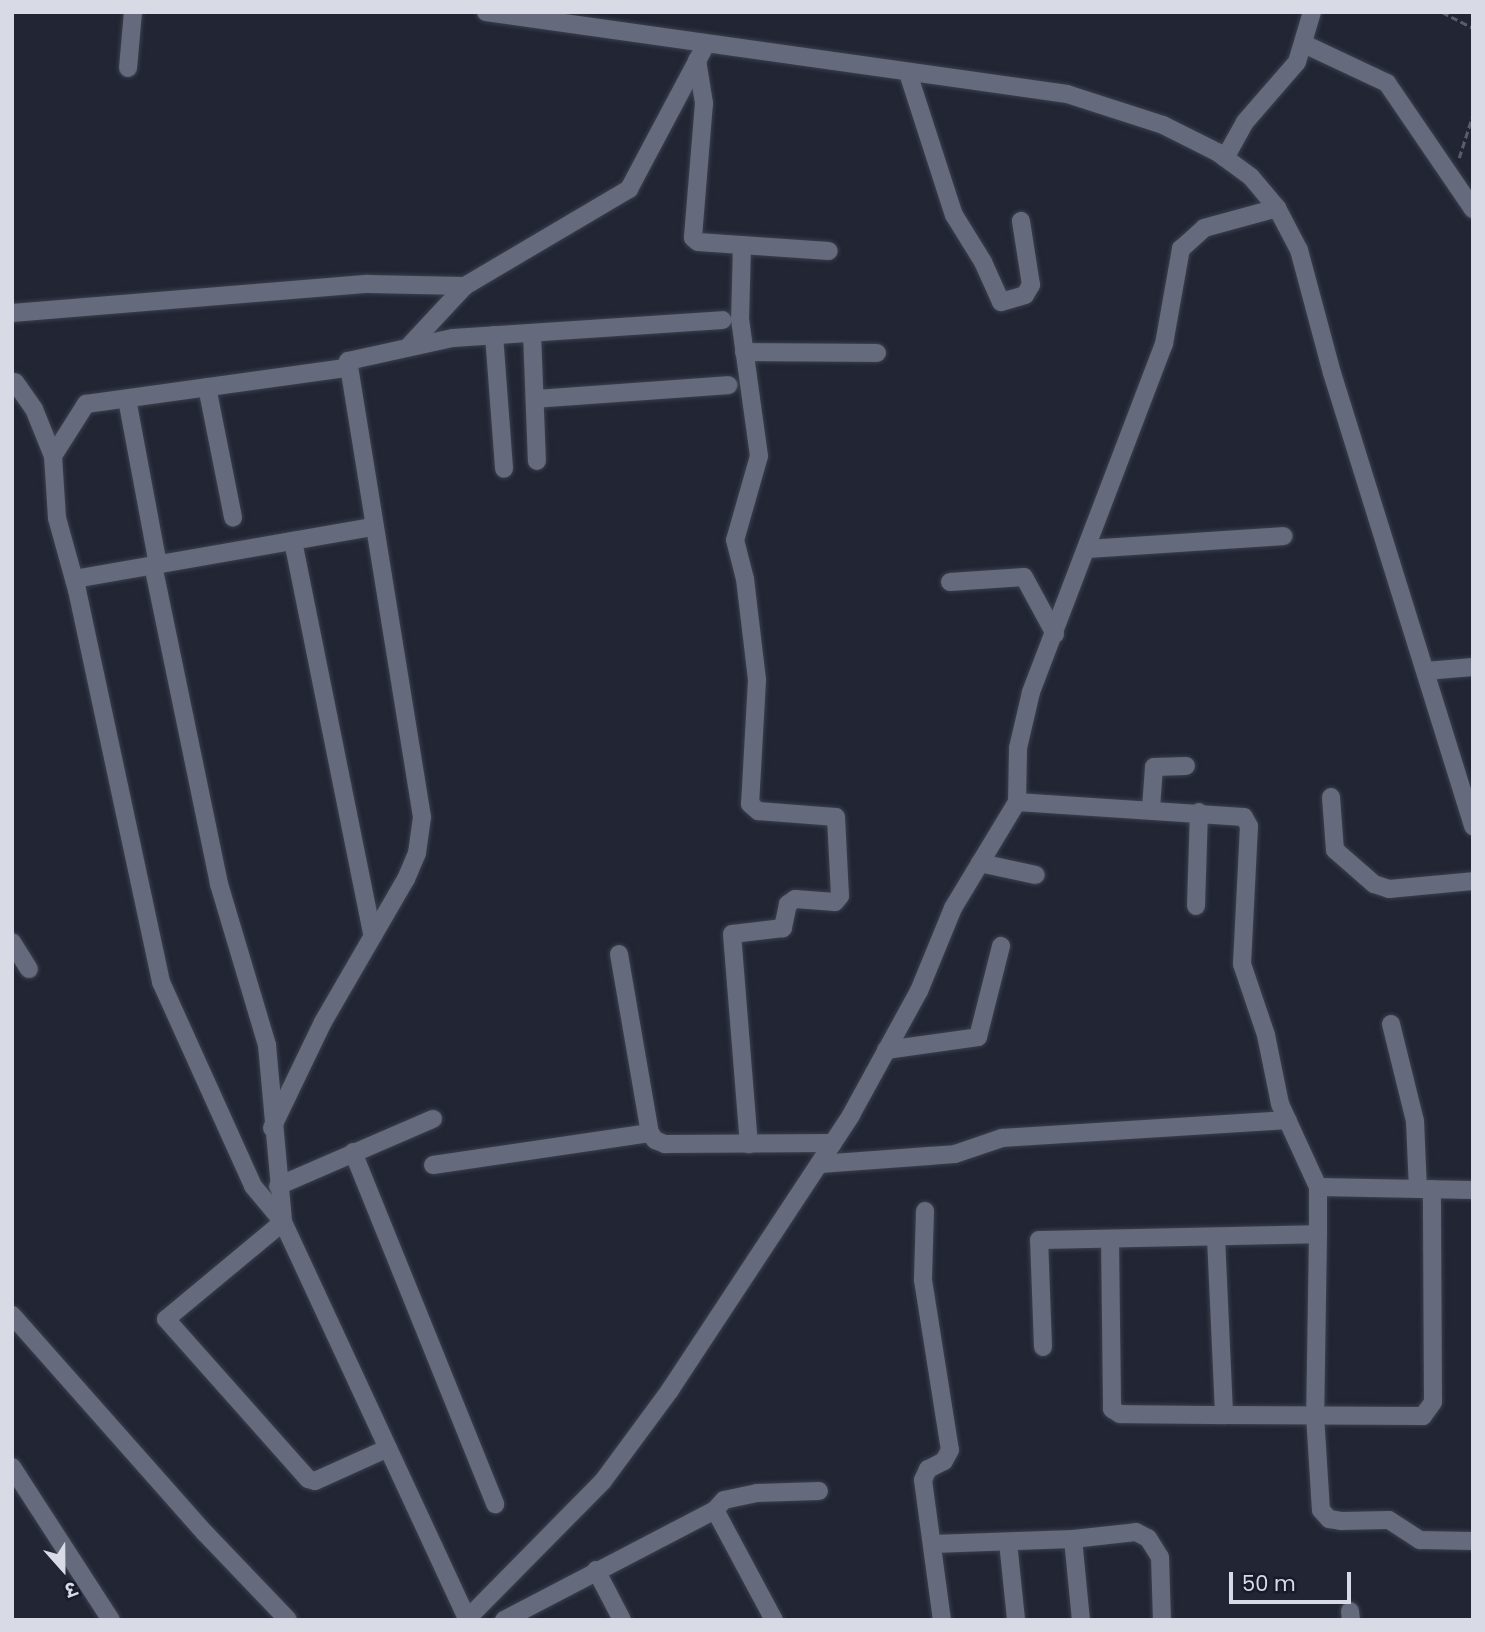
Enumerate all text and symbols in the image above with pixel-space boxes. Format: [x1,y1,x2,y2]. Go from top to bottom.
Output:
north arrow [28,1534,98,1604]
scale bar [1233,1558,1356,1602]
text: 50 m [1242,1569,1296,1598]
text: उ [61,1575,81,1604]

